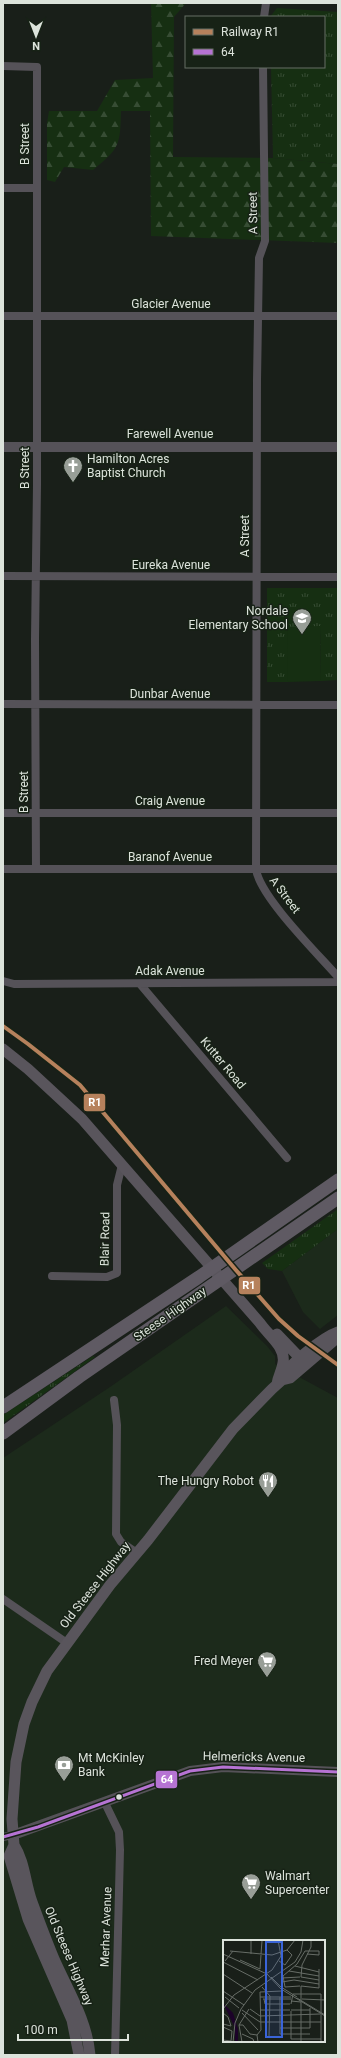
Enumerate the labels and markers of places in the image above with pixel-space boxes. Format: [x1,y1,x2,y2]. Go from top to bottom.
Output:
place label: Hamilton Acres Baptist Church [87,452,169,480]
church icon: Hamilton Acres Baptist Church [62,455,84,483]
place label: Nordale Elementary School [188,604,288,632]
school or university icon: Nordale Elementary School [291,607,313,635]
restaurant icon: The Hungry Robot [257,1470,279,1498]
place label: The Hungry Robot [158,1474,254,1488]
supermarket icon: Fred Meyer [256,1650,278,1678]
place label: Fred Meyer [194,1654,253,1668]
place label: Mt McKinley Bank [78,1751,144,1779]
bank icon: Mt McKinley Bank [53,1754,75,1782]
unlabelled marker [114,1792,124,1802]
place label: Walmart Supercenter [265,1869,329,1897]
supermarket icon: Walmart Supercenter [240,1872,262,1900]

